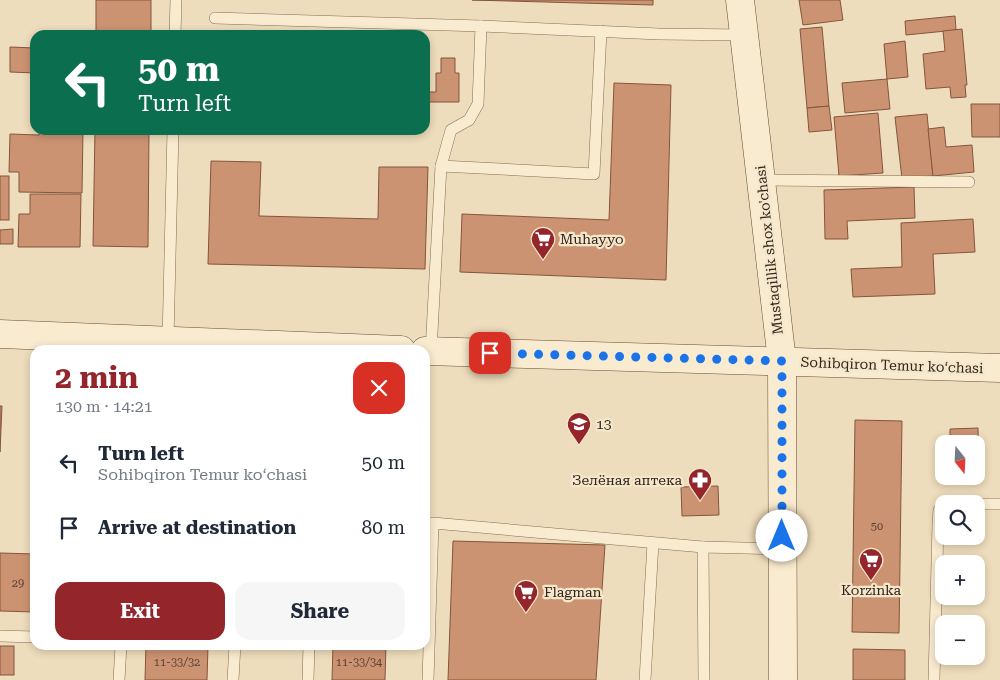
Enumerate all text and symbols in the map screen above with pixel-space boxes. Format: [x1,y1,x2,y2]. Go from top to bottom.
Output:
text: 50 m [138,49,220,90]
icon: left [55,50,120,115]
text: Turn left [138,91,231,116]
street label: Mustaqillik shox ko'chasi [752,164,786,335]
supermarket icon: Muhayyo [530,226,556,260]
place label: Muhayyo [560,231,624,247]
pin [469,332,511,374]
icon: arrive [476,339,504,367]
street label: Sohibqiron Temur koʻchasi [800,354,984,376]
text: 2 min [55,360,138,395]
button: close [353,362,405,414]
text: 130 m · 14:21 [55,397,153,416]
school or university icon: 13 [566,411,592,445]
place label: 13 [596,416,612,432]
north arrow [935,435,985,485]
map controls [935,435,985,665]
text: Turn left [98,442,184,465]
icon: left [55,449,83,477]
text: 50 m [362,451,405,474]
text: Sohibqiron Temur koʻchasi [98,465,307,484]
pharmacy icon: Зелёная аптека [687,467,713,501]
place label: Зелёная аптека [572,472,682,488]
button: search [935,495,985,545]
position arrow [755,509,807,561]
icon: arrive [55,514,83,542]
text: Arrive at destination [98,516,296,539]
text: 80 m [362,516,405,539]
house number: 50 [871,520,883,533]
supermarket icon: Korzinka [858,547,884,581]
button: + [935,555,985,605]
house number: 29 [12,577,24,590]
supermarket icon: Flagman [513,579,539,613]
button: Exit [55,582,225,640]
button: Share [235,582,405,640]
place label: Korzinka [841,582,901,598]
place label: Flagman [544,584,602,600]
button: − [935,615,985,665]
house number: 11-33/32 [154,656,200,669]
house number: 11-33/34 [336,656,383,669]

